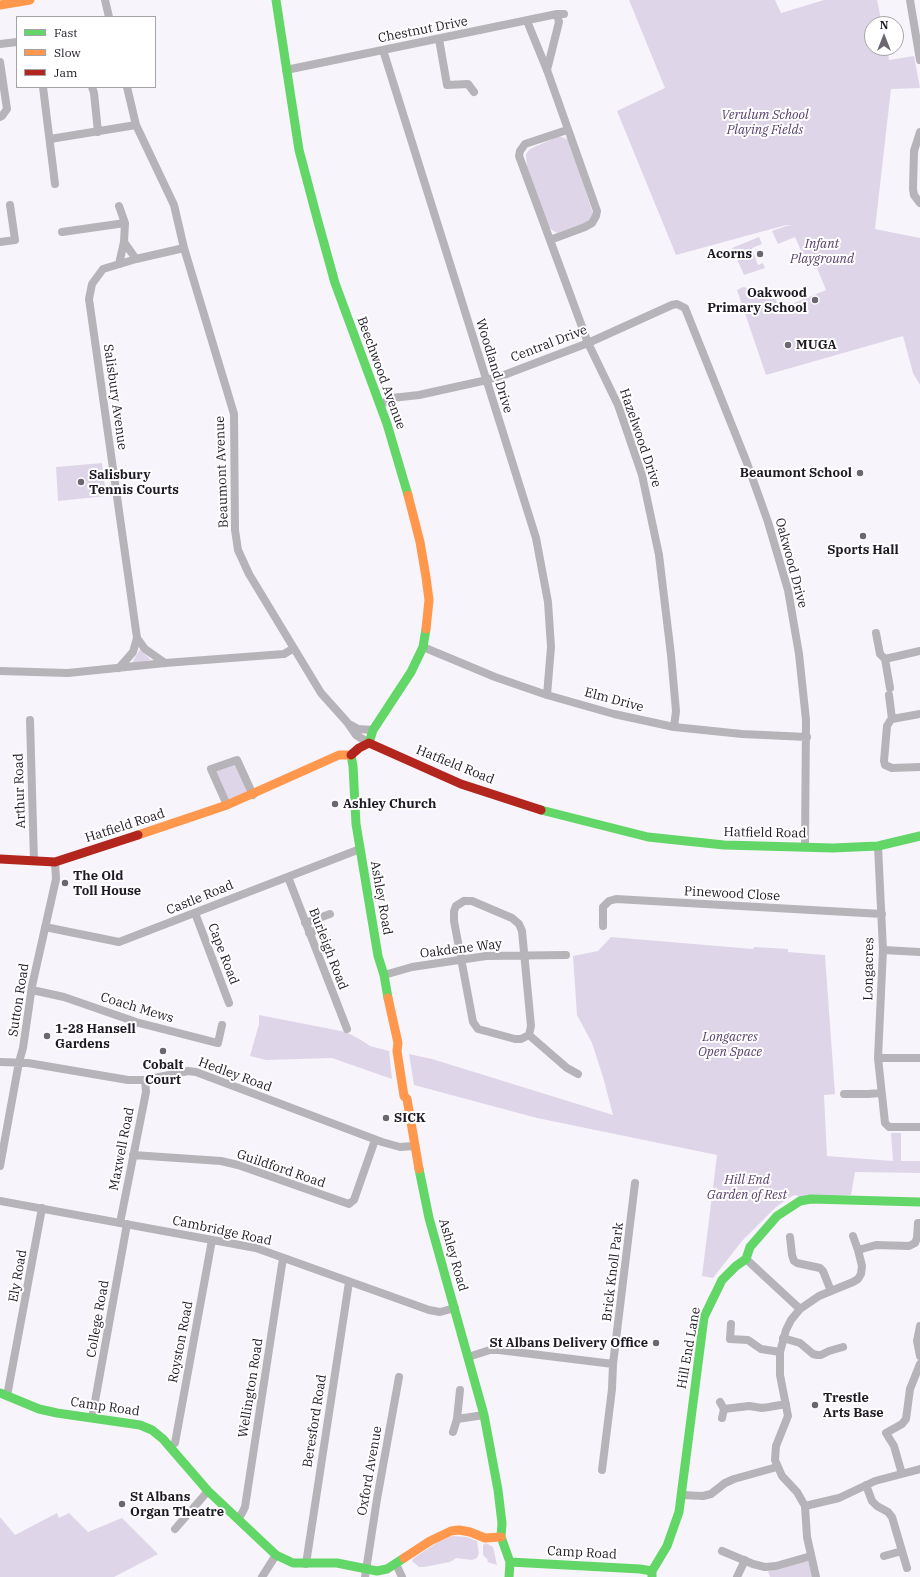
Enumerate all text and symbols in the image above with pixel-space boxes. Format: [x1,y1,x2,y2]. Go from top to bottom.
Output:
street label: Chestnut Drive [377,14,469,46]
legend [16,16,156,88]
north arrow [864,16,904,56]
text: N [880,18,888,32]
text: Fast [54,25,78,40]
text: Slow [54,45,81,60]
text: Jam [54,65,77,80]
park label: Verulum School Playing Fields [721,107,809,138]
park label: Infant Playground [790,236,854,267]
place label: Acorns [707,246,752,262]
marker: Acorns [755,249,765,259]
place label: Oakwood Primary School [707,285,807,316]
marker: Oakwood Primary School [810,295,820,305]
street label: Beechwood Avenue [353,314,409,432]
street label: Woodland Drive [472,317,516,415]
street label: Central Drive [509,322,589,366]
place label: MUGA [796,337,837,353]
marker: MUGA [783,340,793,350]
street label: Salisbury Avenue [100,343,130,451]
street label: Hazelwood Drive [616,387,664,489]
street label: Beaumont Avenue [212,416,232,528]
place label: Beaumont School [740,465,852,481]
place label: Salisbury Tennis Courts [89,467,179,498]
marker: Beaumont School [855,468,865,478]
marker: Salisbury Tennis Courts [76,477,86,487]
street label: Oakwood Drive [771,516,811,610]
marker: Sports Hall [858,531,868,541]
place label: Sports Hall [827,542,899,558]
street label: Elm Drive [583,685,645,715]
street label: Hatfield Road [414,742,496,788]
street label: Arthur Road [11,753,29,829]
place label: Ashley Church [343,796,436,812]
marker: Ashley Church [330,799,340,809]
street label: Hatfield Road [83,806,167,846]
street label: Hatfield Road [723,824,807,842]
street label: Ashley Road [367,860,395,936]
place label: The Old Toll House [73,868,141,899]
street label: Castle Road [164,877,236,919]
marker: The Old Toll House [60,878,70,888]
street label: Pinewood Close [683,884,781,904]
street label: Burleigh Road [305,906,351,992]
street label: Cape Road [204,921,242,987]
street label: Oakdene Way [419,936,503,962]
street label: Longacres [861,937,877,1001]
street label: Sutton Road [5,962,33,1038]
street label: Coach Mews [99,990,175,1026]
place label: 1-28 Hansell Gardens [55,1021,136,1052]
park label: Longacres Open Space [698,1029,762,1060]
marker: 1-28 Hansell Gardens [42,1031,52,1041]
marker: Cobalt Court [158,1046,168,1056]
street label: Hedley Road [196,1055,274,1095]
place label: Cobalt Court [143,1057,183,1088]
street label: Maxwell Road [106,1106,138,1192]
place label: SICK [394,1110,426,1126]
marker: SICK [381,1113,391,1123]
street label: Guildford Road [235,1147,327,1191]
park label: Hill End Garden of Rest [707,1172,787,1203]
street label: Cambridge Road [171,1213,273,1249]
street label: Ashley Road [435,1217,471,1293]
street label: Brick Knoll Park [599,1222,627,1322]
street label: Ely Road [6,1248,30,1304]
street label: College Road [84,1279,112,1359]
street label: Royston Road [165,1300,197,1384]
street label: Hill End Lane [674,1306,704,1390]
place label: St Albans Delivery Office [490,1335,648,1351]
street label: Wellington Road [235,1337,267,1439]
marker: St Albans Delivery Office [651,1338,661,1348]
street label: Beresford Road [300,1373,330,1469]
place label: Trestle Arts Base [823,1390,884,1421]
street label: Camp Road [69,1394,141,1420]
marker: Trestle Arts Base [810,1400,820,1410]
street label: Oxford Avenue [354,1425,386,1517]
place label: St Albans Organ Theatre [130,1489,224,1520]
marker: St Albans Organ Theatre [117,1499,127,1509]
street label: Camp Road [547,1543,617,1563]

